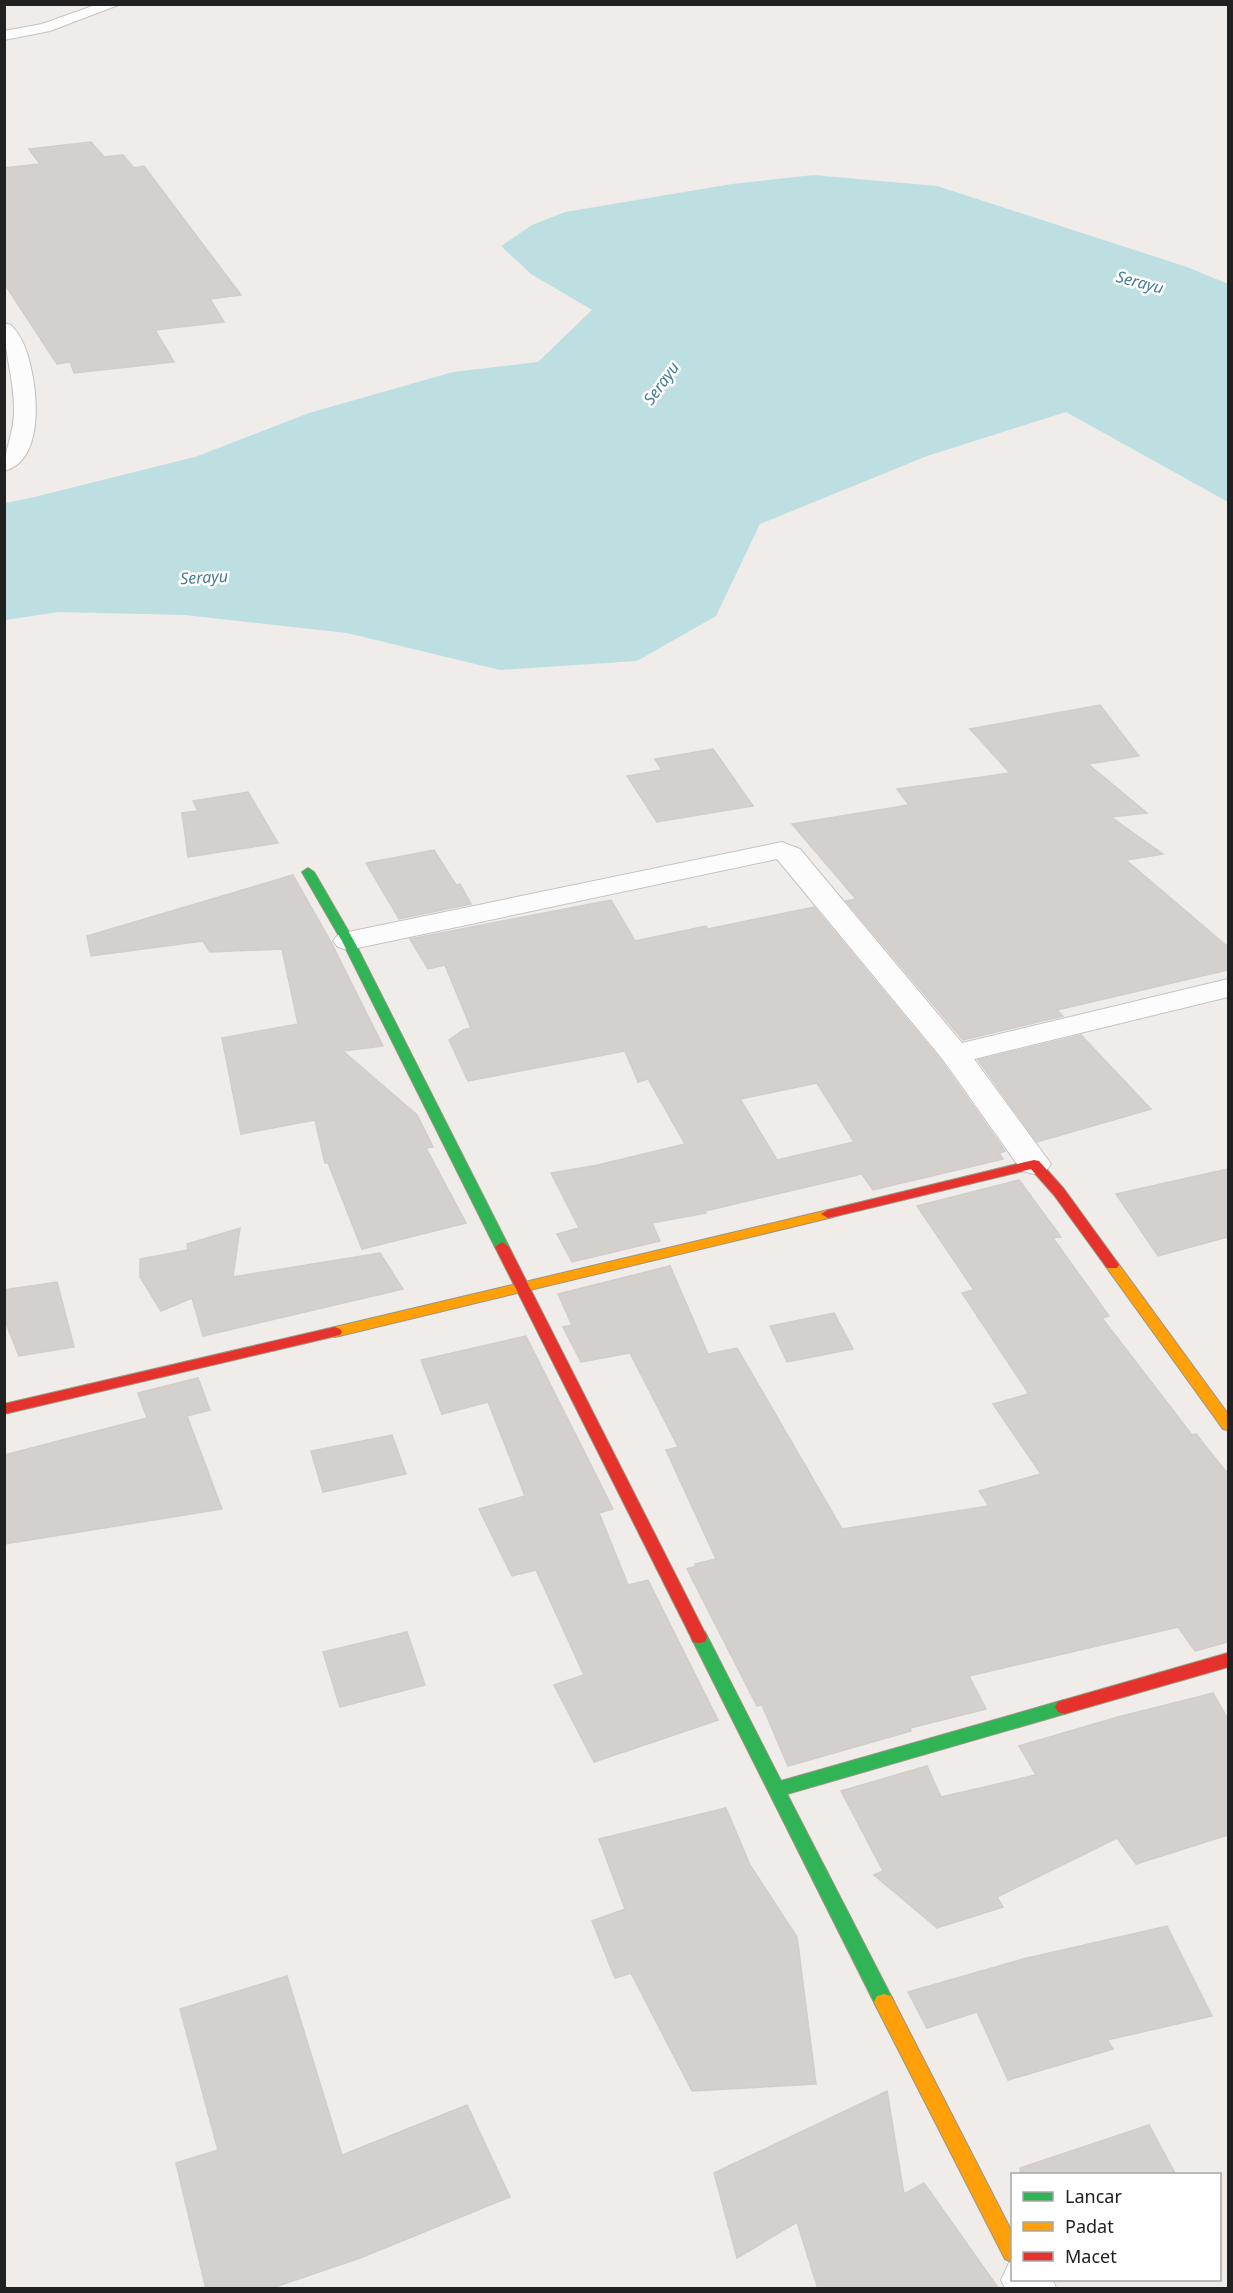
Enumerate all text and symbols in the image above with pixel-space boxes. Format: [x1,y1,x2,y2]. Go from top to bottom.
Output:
water label: Serayu [1114,265,1166,299]
water label: Serayu [638,357,684,409]
water label: Serayu [179,565,229,589]
legend [1011,2173,1221,2281]
text: Lancar [1065,2184,1122,2208]
text: Padat [1065,2214,1114,2238]
text: Macet [1065,2244,1117,2268]

